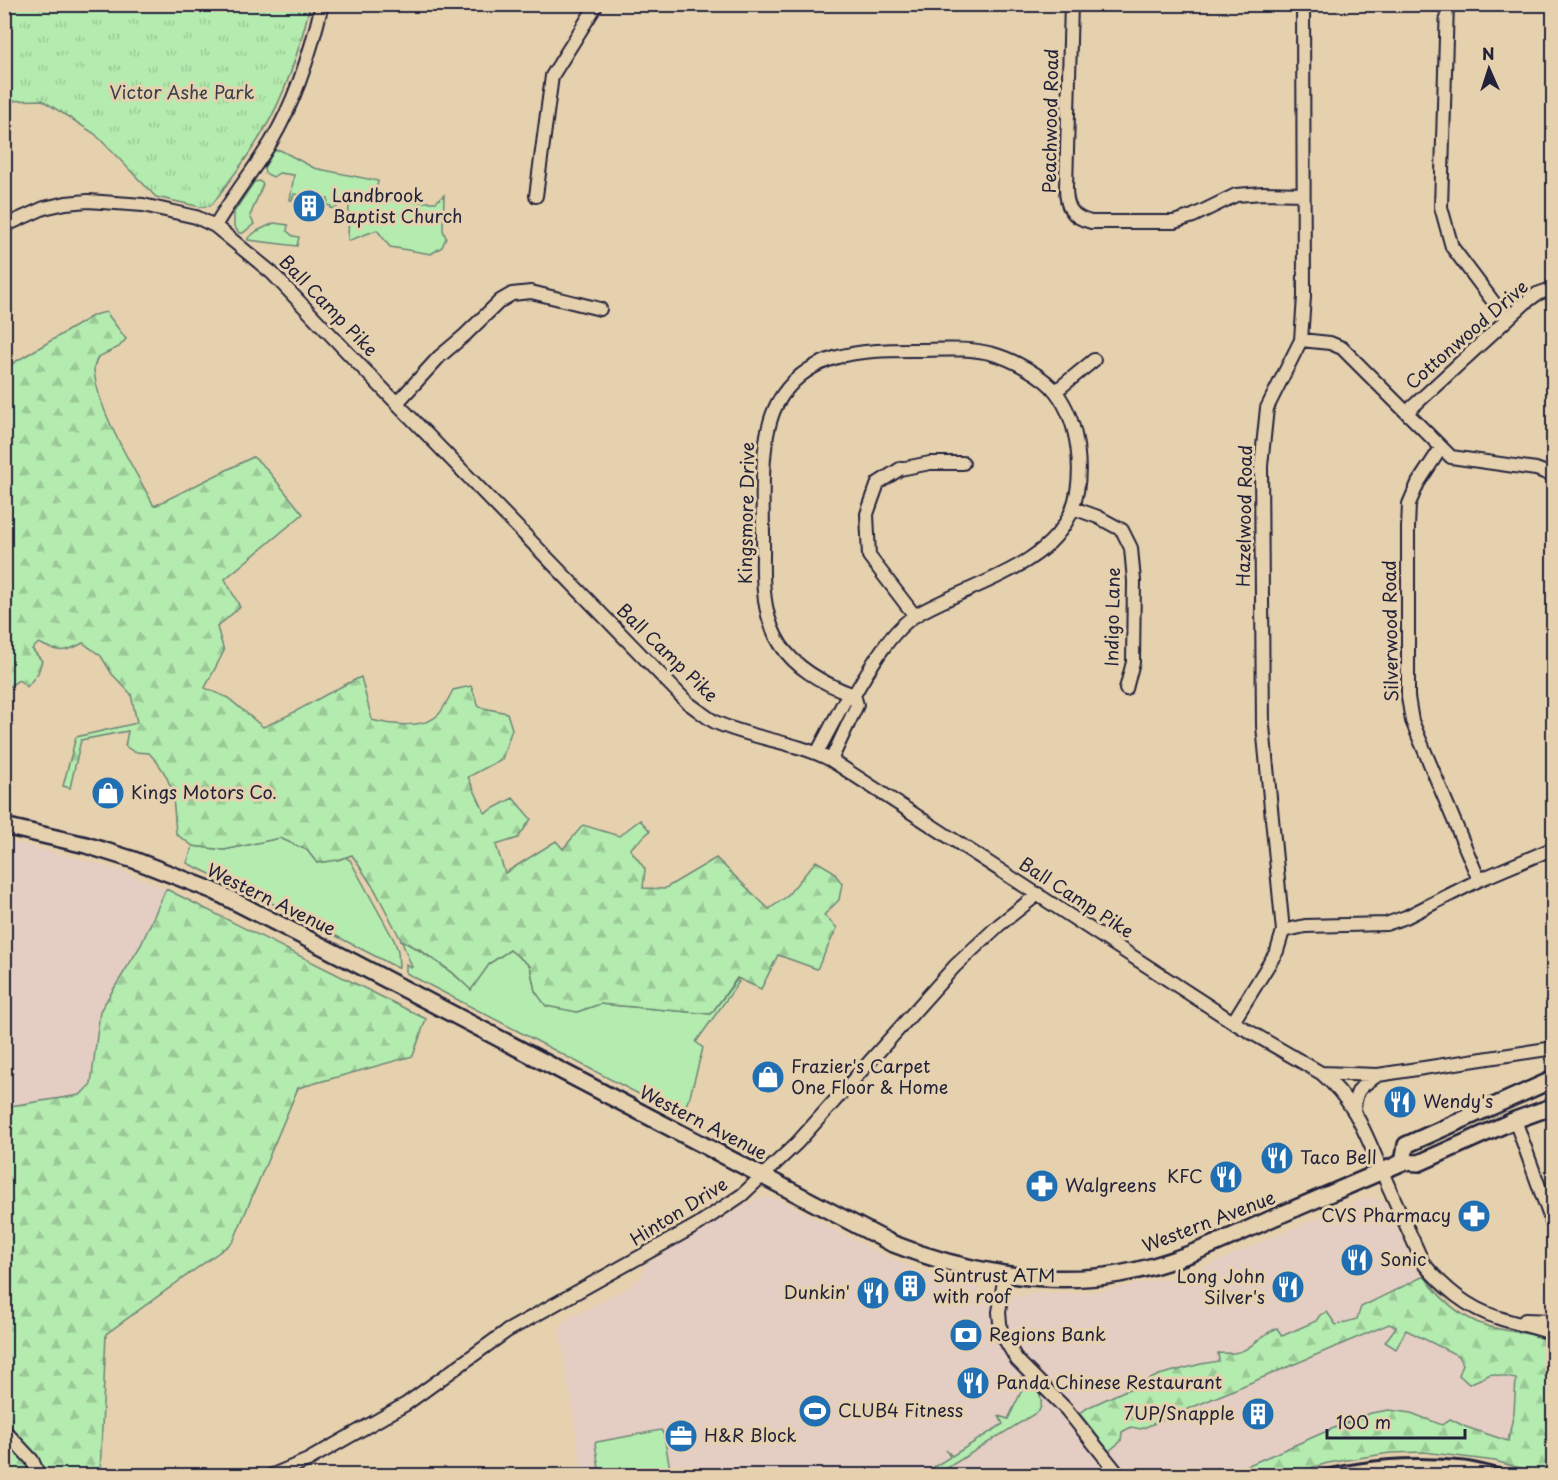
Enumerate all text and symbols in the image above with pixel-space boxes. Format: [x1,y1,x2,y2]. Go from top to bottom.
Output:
north arrow [1459,39,1519,99]
text: N [1481,41,1495,65]
street label: Peachwood Road [1035,48,1064,194]
park label: Victor Ashe Park [110,78,255,105]
place label: Landbrook Baptist Church [332,181,462,229]
building icon: Landbrook Baptist Church [291,188,327,224]
street label: Ball Camp Pike [274,248,385,362]
street label: Cottonwood Drive [1399,273,1533,395]
street label: Kingsmore Drive [731,442,760,584]
street label: Hazelwood Road [1229,445,1258,587]
street label: Silverwood Road [1375,560,1404,702]
street label: Indigo Lane [1097,567,1126,667]
street label: Ball Camp Pike [611,596,725,707]
shop icon: Kings Motors Co. [90,775,126,811]
place label: Kings Motors Co. [131,778,277,805]
street label: Ball Camp Pike [1014,850,1139,944]
street label: Western Avenue [203,856,341,942]
place label: Frazier's Carpet One Floor & Home [791,1052,948,1100]
shop icon: Frazier's Carpet One Floor & Home [750,1059,786,1095]
street label: Western Avenue [635,1078,773,1166]
restaurant icon: Wendy's [1382,1084,1418,1120]
place label: Wendy's [1423,1087,1493,1114]
restaurant icon: Taco Bell [1259,1140,1295,1176]
place label: Taco Bell [1300,1143,1377,1170]
restaurant icon: KFC [1208,1159,1244,1195]
place label: KFC [1167,1162,1203,1189]
pharmacy icon: Walgreens [1024,1168,1060,1204]
street label: Hinton Drive [624,1170,732,1251]
place label: Walgreens [1065,1171,1156,1198]
street label: Western Avenue [1138,1183,1279,1258]
pharmacy icon: CVS Pharmacy [1456,1198,1492,1234]
place label: CVS Pharmacy [1321,1201,1451,1228]
restaurant icon: Sonic [1339,1242,1375,1278]
place label: Sonic [1380,1245,1426,1272]
place label: Suntrust ATM with roof [933,1261,1055,1309]
place label: Long John Silver's [1177,1262,1265,1310]
building icon: Suntrust ATM with roof [892,1268,928,1304]
restaurant icon: Long John Silver's [1270,1269,1306,1305]
restaurant icon: Dunkin' [855,1275,891,1311]
place label: Dunkin' [784,1278,850,1305]
bank icon: Regions Bank [948,1317,984,1353]
place label: Regions Bank [989,1320,1106,1347]
restaurant icon: Panda Chinese Restaurant [955,1365,991,1401]
place label: Panda Chinese Restaurant [996,1368,1222,1395]
sports icon: CLUB4 Fitness [797,1393,833,1429]
place label: CLUB4 Fitness [838,1396,963,1423]
building icon: 7UP/Snapple [1240,1396,1276,1432]
place label: 7UP/Snapple [1124,1399,1235,1426]
scale bar [1327,1402,1465,1440]
text: 100 m [1336,1408,1391,1435]
office icon: H&R Block [663,1418,699,1454]
place label: H&R Block [704,1421,797,1448]

